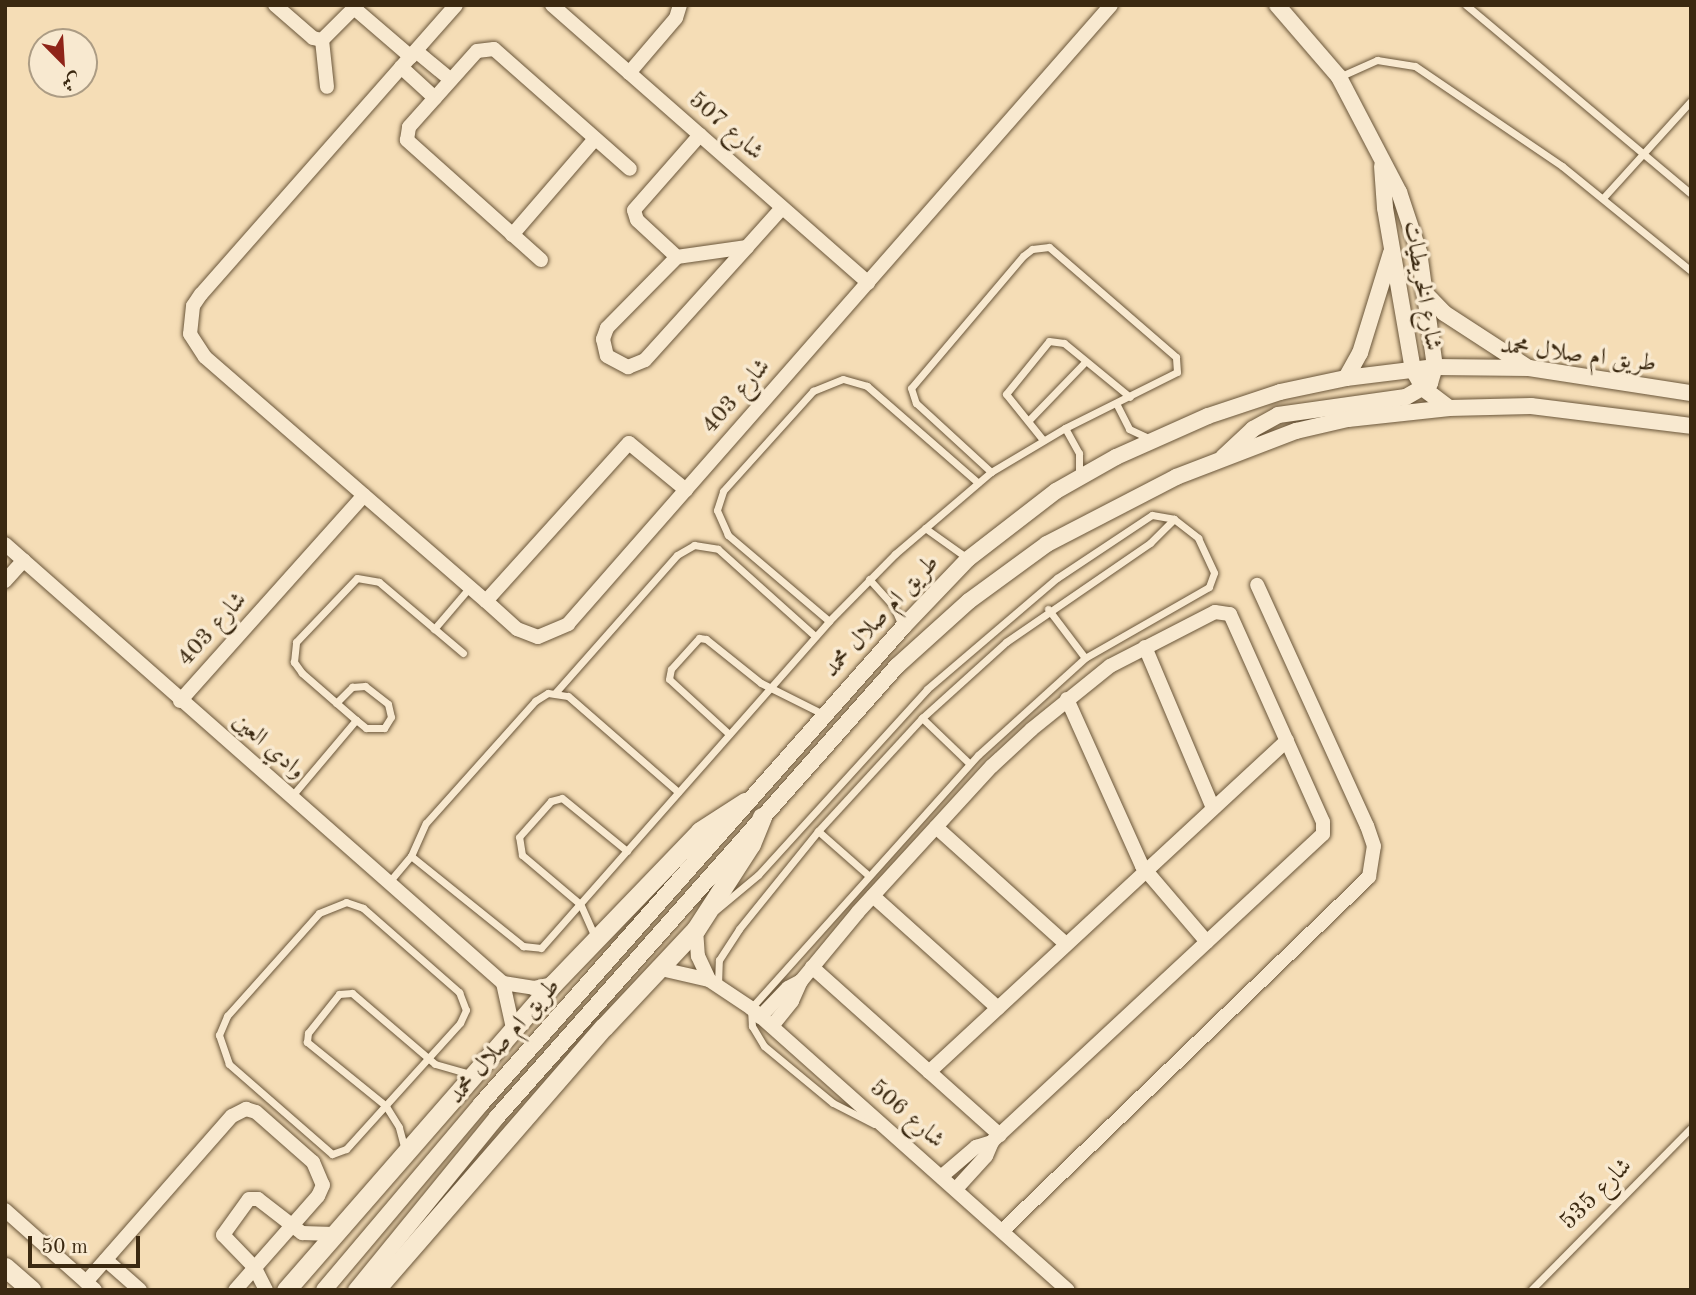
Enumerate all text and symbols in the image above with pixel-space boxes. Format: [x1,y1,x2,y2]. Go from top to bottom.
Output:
north arrow [28,28,98,98]
text: ش [58,68,83,93]
street label: شارع 507 [682,87,768,167]
street label: شارع الخريطيات [1395,219,1447,353]
street label: طريق ام صلال محمد [1498,332,1658,380]
street label: شارع 403 [697,354,777,440]
street label: طريق ام صلال محمد [818,550,946,684]
street label: شارع 403 [172,587,254,673]
street label: وادي العين [226,708,310,786]
street label: طريق ام صلال محمد [443,973,567,1111]
street label: شارع 506 [863,1075,949,1155]
street label: شارع 535 [1555,1153,1639,1237]
scale bar [32,1222,144,1266]
text: 50 m [41,1237,88,1258]

